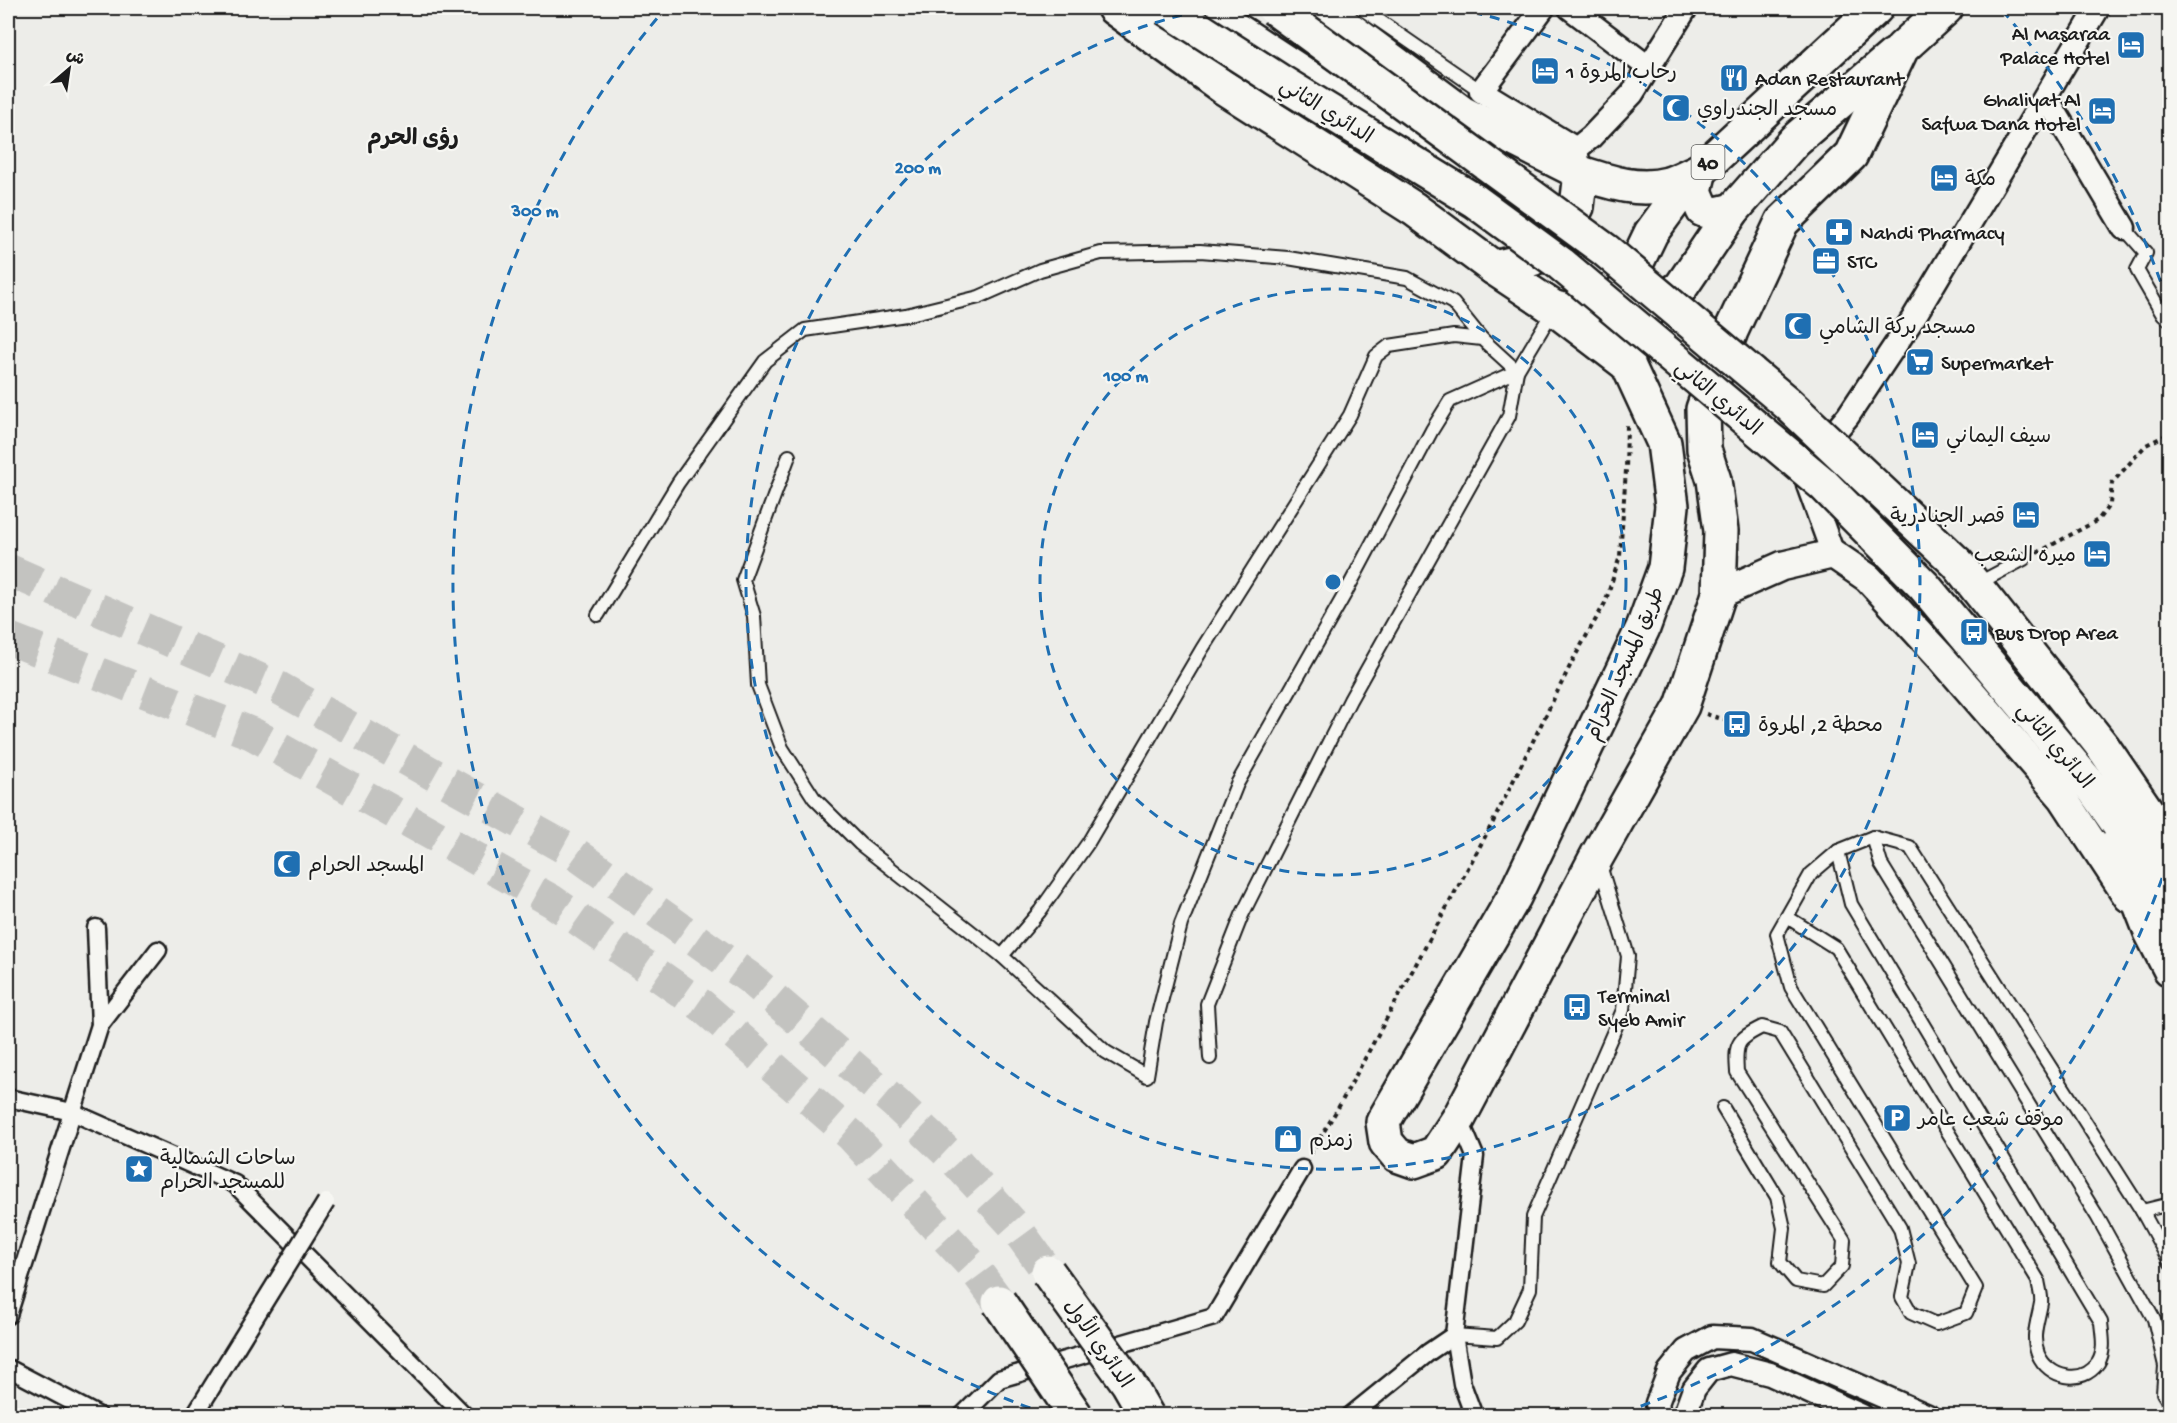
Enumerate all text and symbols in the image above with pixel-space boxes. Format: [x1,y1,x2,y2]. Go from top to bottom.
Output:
place label: Al Masaraa Palace Hotel [2000,24,2111,73]
hotel icon: Al Masaraa Palace Hotel [2115,29,2147,61]
north arrow [39,39,99,99]
text: ش [62,46,87,72]
hotel icon: رحاب المروة 1 [1529,55,1561,87]
place label: رحاب المروة 1 [1565,62,1677,87]
restaurant icon: Adan Restaurant [1718,62,1750,94]
place label: Adan Restaurant [1755,69,1906,94]
street label: الدائري الثاني [1272,74,1376,154]
place label: Ghaliyat Al Safwa Dana Hotel [1921,90,2081,139]
mosque icon: مسجد الجندراوي [1660,92,1692,124]
hotel icon: Ghaliyat Al Safwa Dana Hotel [2086,95,2118,127]
place label: مسجد الجندراوي [1697,99,1837,124]
district label: رؤى الحرم [367,127,459,154]
road number: 40 [1692,145,1724,179]
text: 200 m [895,159,941,180]
hotel icon: مكة [1928,162,1960,194]
place label: مكة [1965,168,1996,194]
text: 300 m [511,202,559,223]
pharmacy icon: Nahdi Pharmacy [1823,216,1855,248]
place label: Nahdi Pharmacy [1860,223,2004,248]
office icon: STC [1810,245,1842,277]
place label: STC [1847,252,1878,277]
mosque icon: مسجد بركة الشامي [1782,310,1814,342]
place label: مسجد بركة الشامي [1819,317,1976,345]
supermarket icon: Supermarket [1904,346,1936,378]
place label: Supermarket [1941,353,2054,378]
street label: الدائري الثاني [1666,356,1765,445]
text: 100 m [1103,367,1149,388]
hotel icon: سيف اليماني [1909,419,1941,451]
place label: سيف اليماني [1946,426,2051,454]
hotel icon: قصر الجنادرية [2010,499,2042,531]
place label: قصر الجنادرية [1890,506,2005,531]
hotel icon: ميره الشعب [2081,538,2113,570]
place label: ميره الشعب [1974,545,2076,570]
centre of rings [1323,572,1343,592]
street label: طريق المسجد الحرام [1582,584,1672,745]
bus stop icon: Bus Drop Area [1958,616,1990,648]
place label: Bus Drop Area [1994,623,2119,648]
street label: الدائري الثاني [2008,699,2097,798]
bus stop icon: محطة 2, المروة [1721,708,1753,740]
place label: محطة 2, المروة [1758,715,1883,740]
mosque icon: المسجد الحرام [271,848,303,880]
place label: المسجد الحرام [308,855,424,880]
place label: Terminal Syeb Amir [1597,986,1686,1035]
bus stop icon: Terminal Syeb Amir [1561,991,1593,1023]
parking icon: موقف شعب عامر [1881,1102,1913,1134]
place label: موقف شعب عامر [1916,1109,2064,1134]
shop icon: زمزم [1272,1123,1304,1155]
place label: زمزم [1309,1130,1353,1155]
place label: ساحات الشمالية للمسجد الحرام [160,1148,296,1197]
place icon: ساحات الشمالية للمسجد الحرام [123,1153,155,1185]
street label: الدائري الأول [1056,1293,1140,1394]

